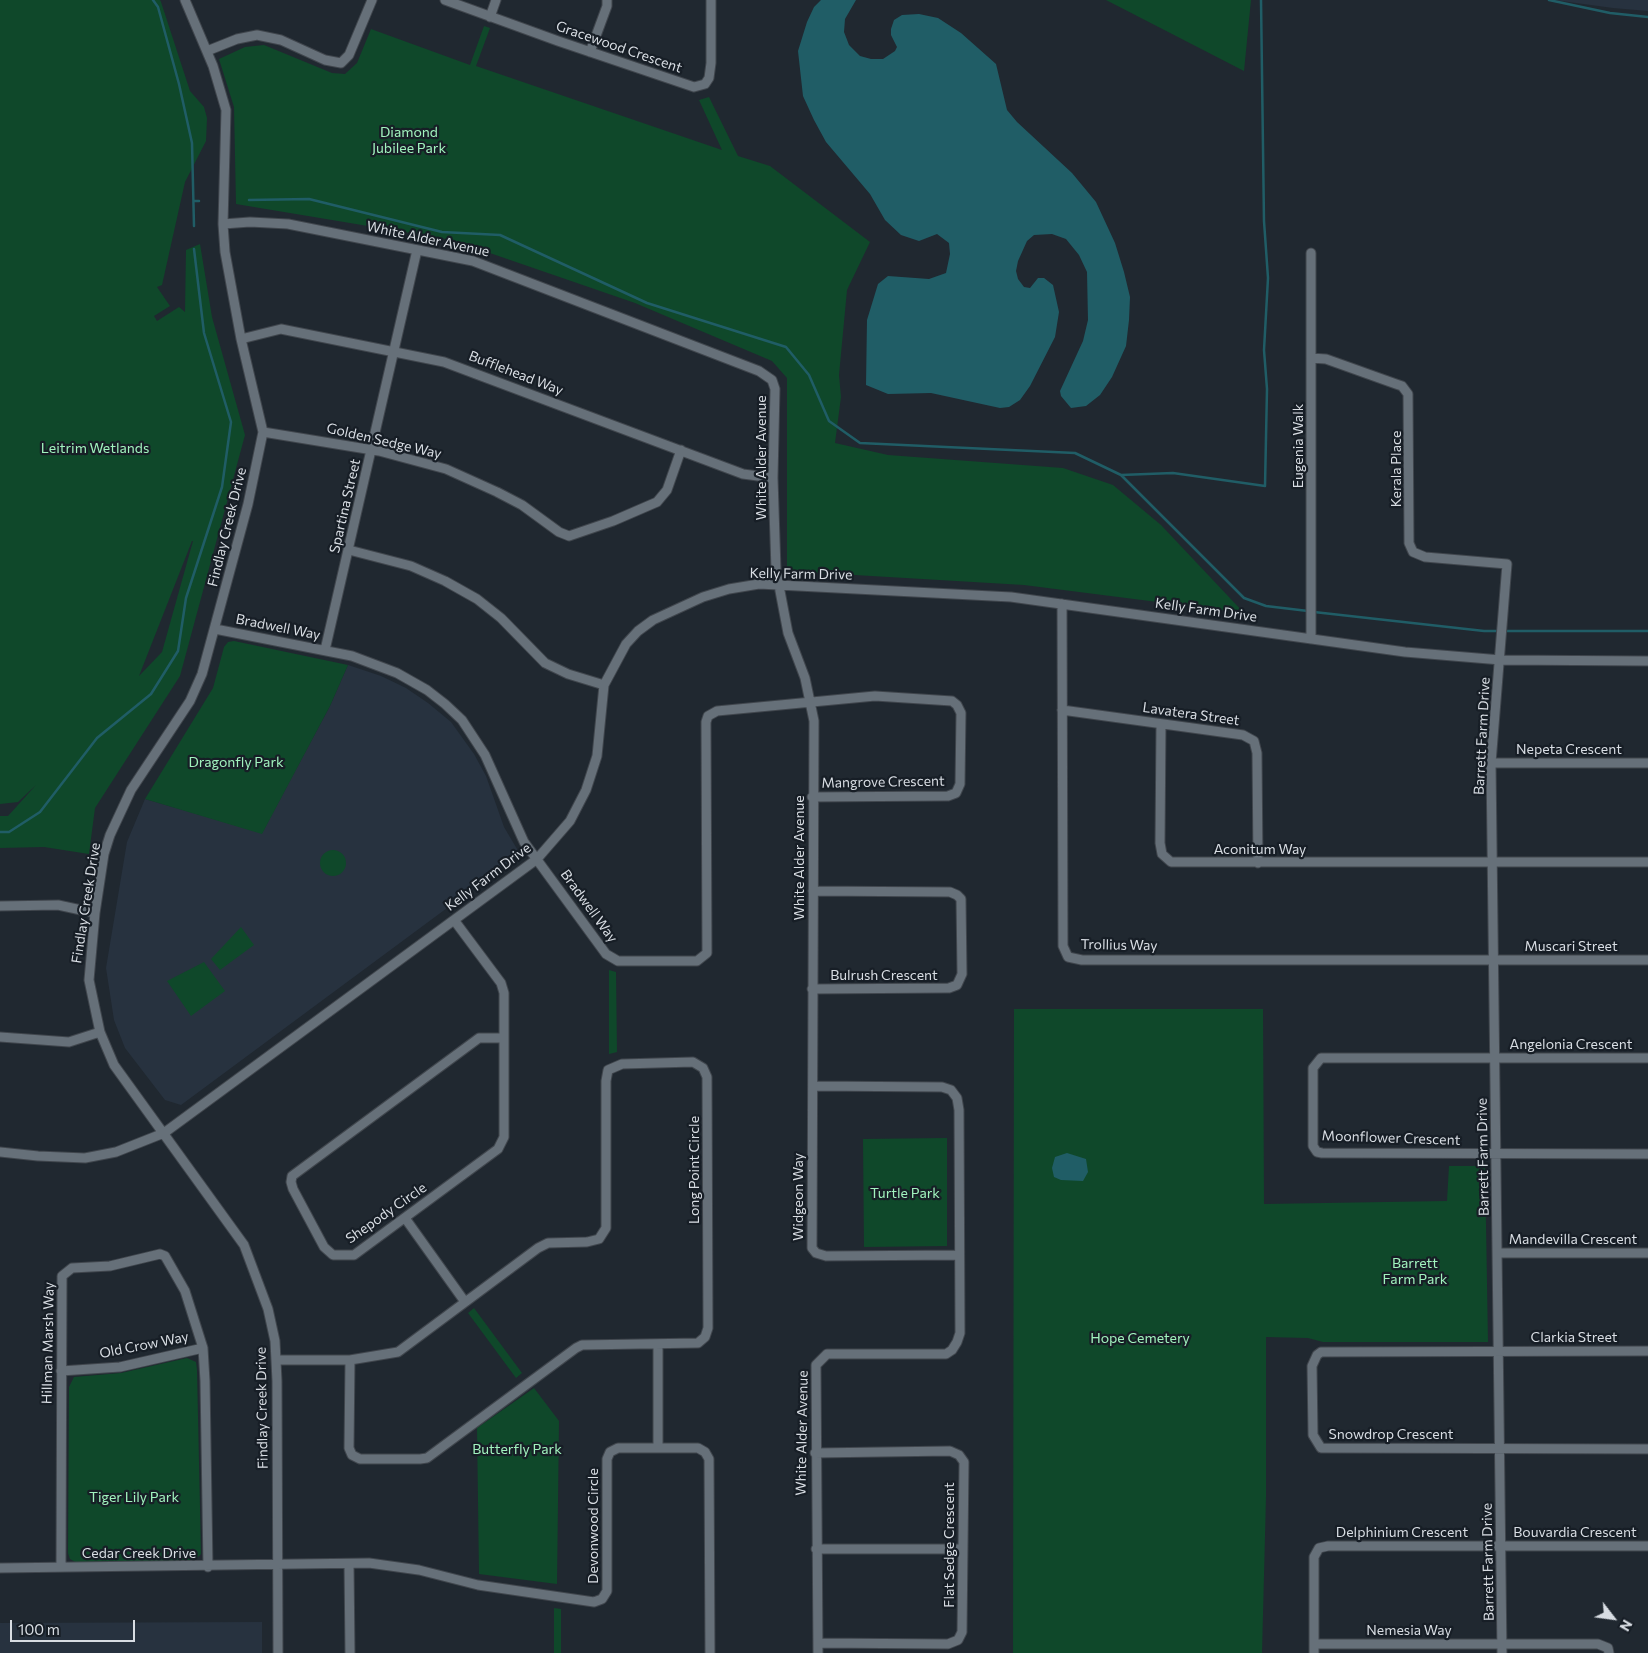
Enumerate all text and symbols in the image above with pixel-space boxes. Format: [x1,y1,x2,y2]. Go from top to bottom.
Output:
street label: Gracewood Crescent [554,18,684,76]
park label: Diamond Jubilee Park [372,124,446,156]
street label: White Alder Avenue [365,218,491,260]
street label: Bufflehead Way [466,347,566,399]
street label: White Alder Avenue [753,395,769,521]
street label: Eugenia Walk [1290,404,1306,488]
street label: Golden Sedge Way [325,420,443,462]
street label: Kerala Place [1388,431,1404,507]
park label: Leitrim Wetlands [41,440,149,456]
street label: Spartina Street [326,457,364,555]
street label: Findlay Creek Drive [204,466,250,588]
street label: Kelly Farm Drive [750,565,852,583]
street label: Kelly Farm Drive [1154,595,1258,625]
street label: Bradwell Way [234,611,322,643]
street label: Barrett Farm Drive [1471,677,1493,795]
street label: Lavatera Street [1142,699,1240,729]
street label: Nepeta Crescent [1516,741,1622,757]
park label: Dragonfly Park [188,754,284,770]
street label: Mangrove Crescent [821,773,945,791]
street label: White Alder Avenue [791,795,807,921]
street label: Kelly Farm Drive [442,839,534,915]
street label: Findlay Creek Drive [68,841,104,965]
street label: Aconitum Way [1214,841,1306,857]
street label: Bradwell Way [557,866,621,946]
street label: Trollius Way [1080,936,1158,954]
street label: Muscari Street [1524,938,1618,954]
street label: Bulrush Crescent [830,967,938,983]
street label: Angelonia Crescent [1510,1036,1632,1052]
street label: Barrett Farm Drive [1474,1098,1492,1216]
street label: Long Point Circle [686,1116,702,1224]
street label: Moonflower Crescent [1321,1127,1461,1149]
street label: Widgeon Way [790,1153,806,1241]
street label: Shepody Circle [342,1179,430,1247]
park label: Turtle Park [870,1185,940,1201]
street label: Mandevilla Crescent [1509,1231,1637,1247]
park label: Barrett Farm Park [1383,1255,1447,1288]
street label: Hillman Marsh Way [39,1282,57,1404]
street label: Old Crow Way [98,1328,190,1362]
street label: Clarkia Street [1531,1329,1617,1345]
park label: Hope Cemetery [1090,1330,1190,1346]
street label: Findlay Creek Drive [253,1347,271,1469]
street label: White Alder Avenue [793,1370,811,1496]
street label: Snowdrop Crescent [1329,1426,1453,1442]
park label: Butterfly Park [472,1441,562,1457]
street label: Devonwood Circle [585,1468,601,1584]
street label: Flat Sedge Crescent [941,1482,957,1608]
park label: Tiger Lily Park [89,1489,179,1505]
street label: Barrett Farm Drive [1479,1503,1497,1621]
street label: Delphinium Crescent [1336,1524,1468,1540]
street label: Bouvardia Crescent [1513,1524,1637,1540]
street label: Cedar Creek Drive [82,1545,196,1561]
north arrow [1588,1593,1638,1643]
scale bar [12,1610,138,1642]
text: N [1616,1617,1636,1635]
text: 100 m [18,1620,60,1638]
street label: Nemesia Way [1366,1622,1452,1638]

